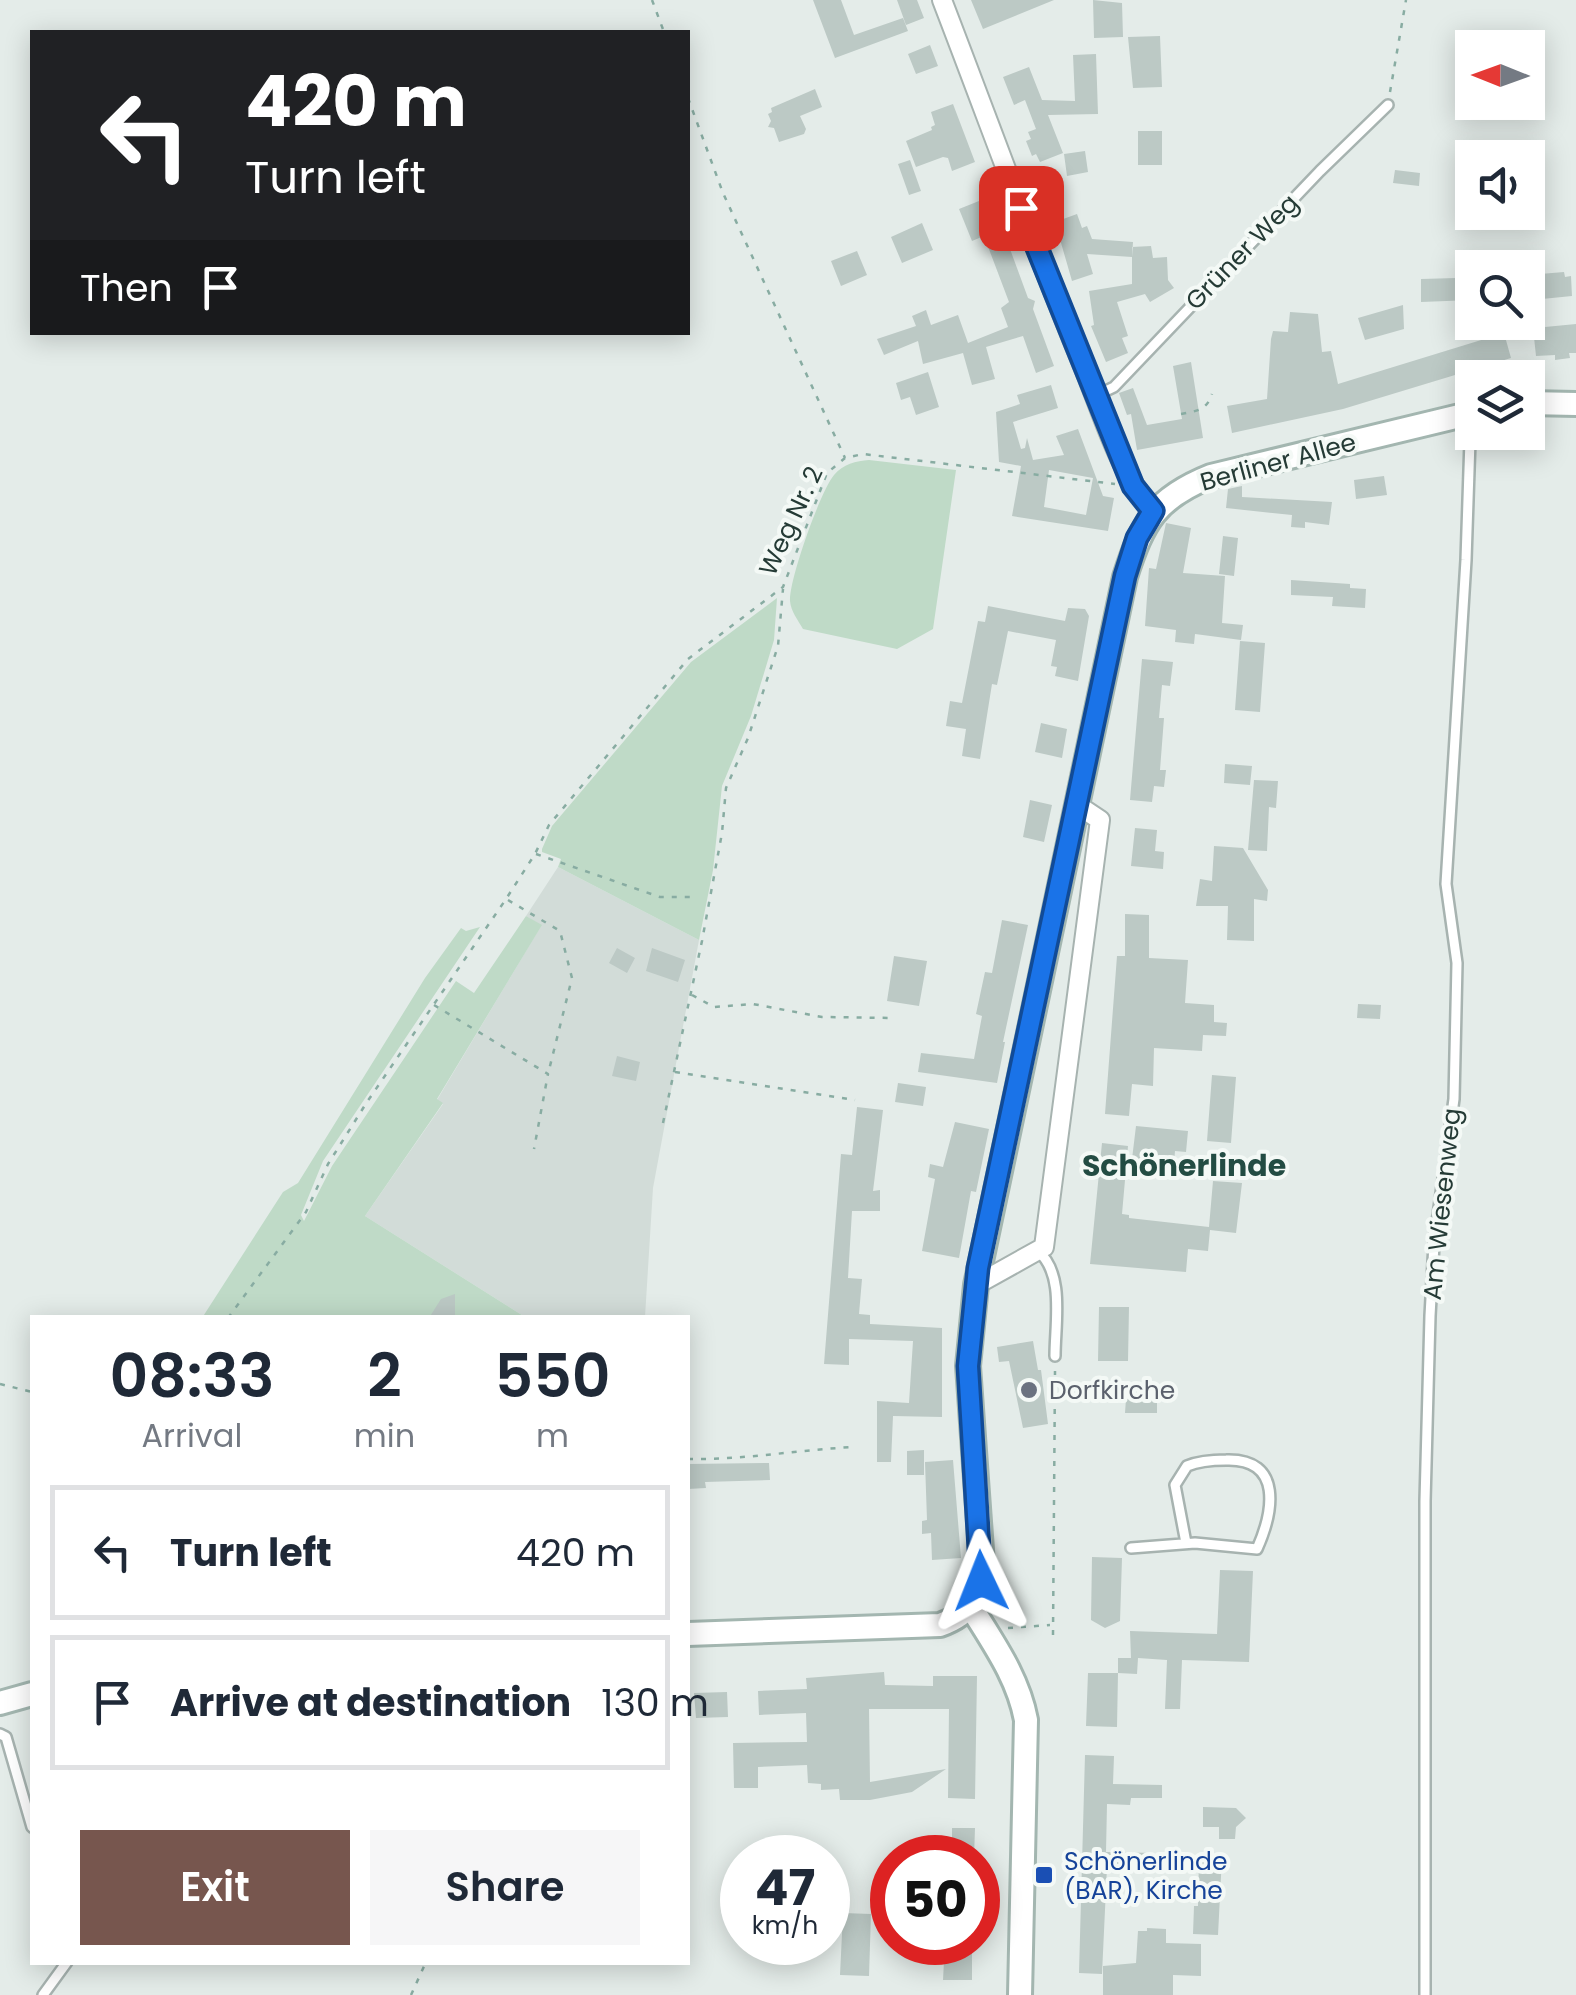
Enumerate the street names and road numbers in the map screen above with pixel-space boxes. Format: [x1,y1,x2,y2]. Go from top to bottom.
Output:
street label: Grüner Weg [1178,186,1306,318]
street label: Berliner Allee [1196,424,1360,500]
street label: Weg Nr. 2 [750,461,832,581]
street label: Am Wiesenweg [1415,1106,1469,1302]

